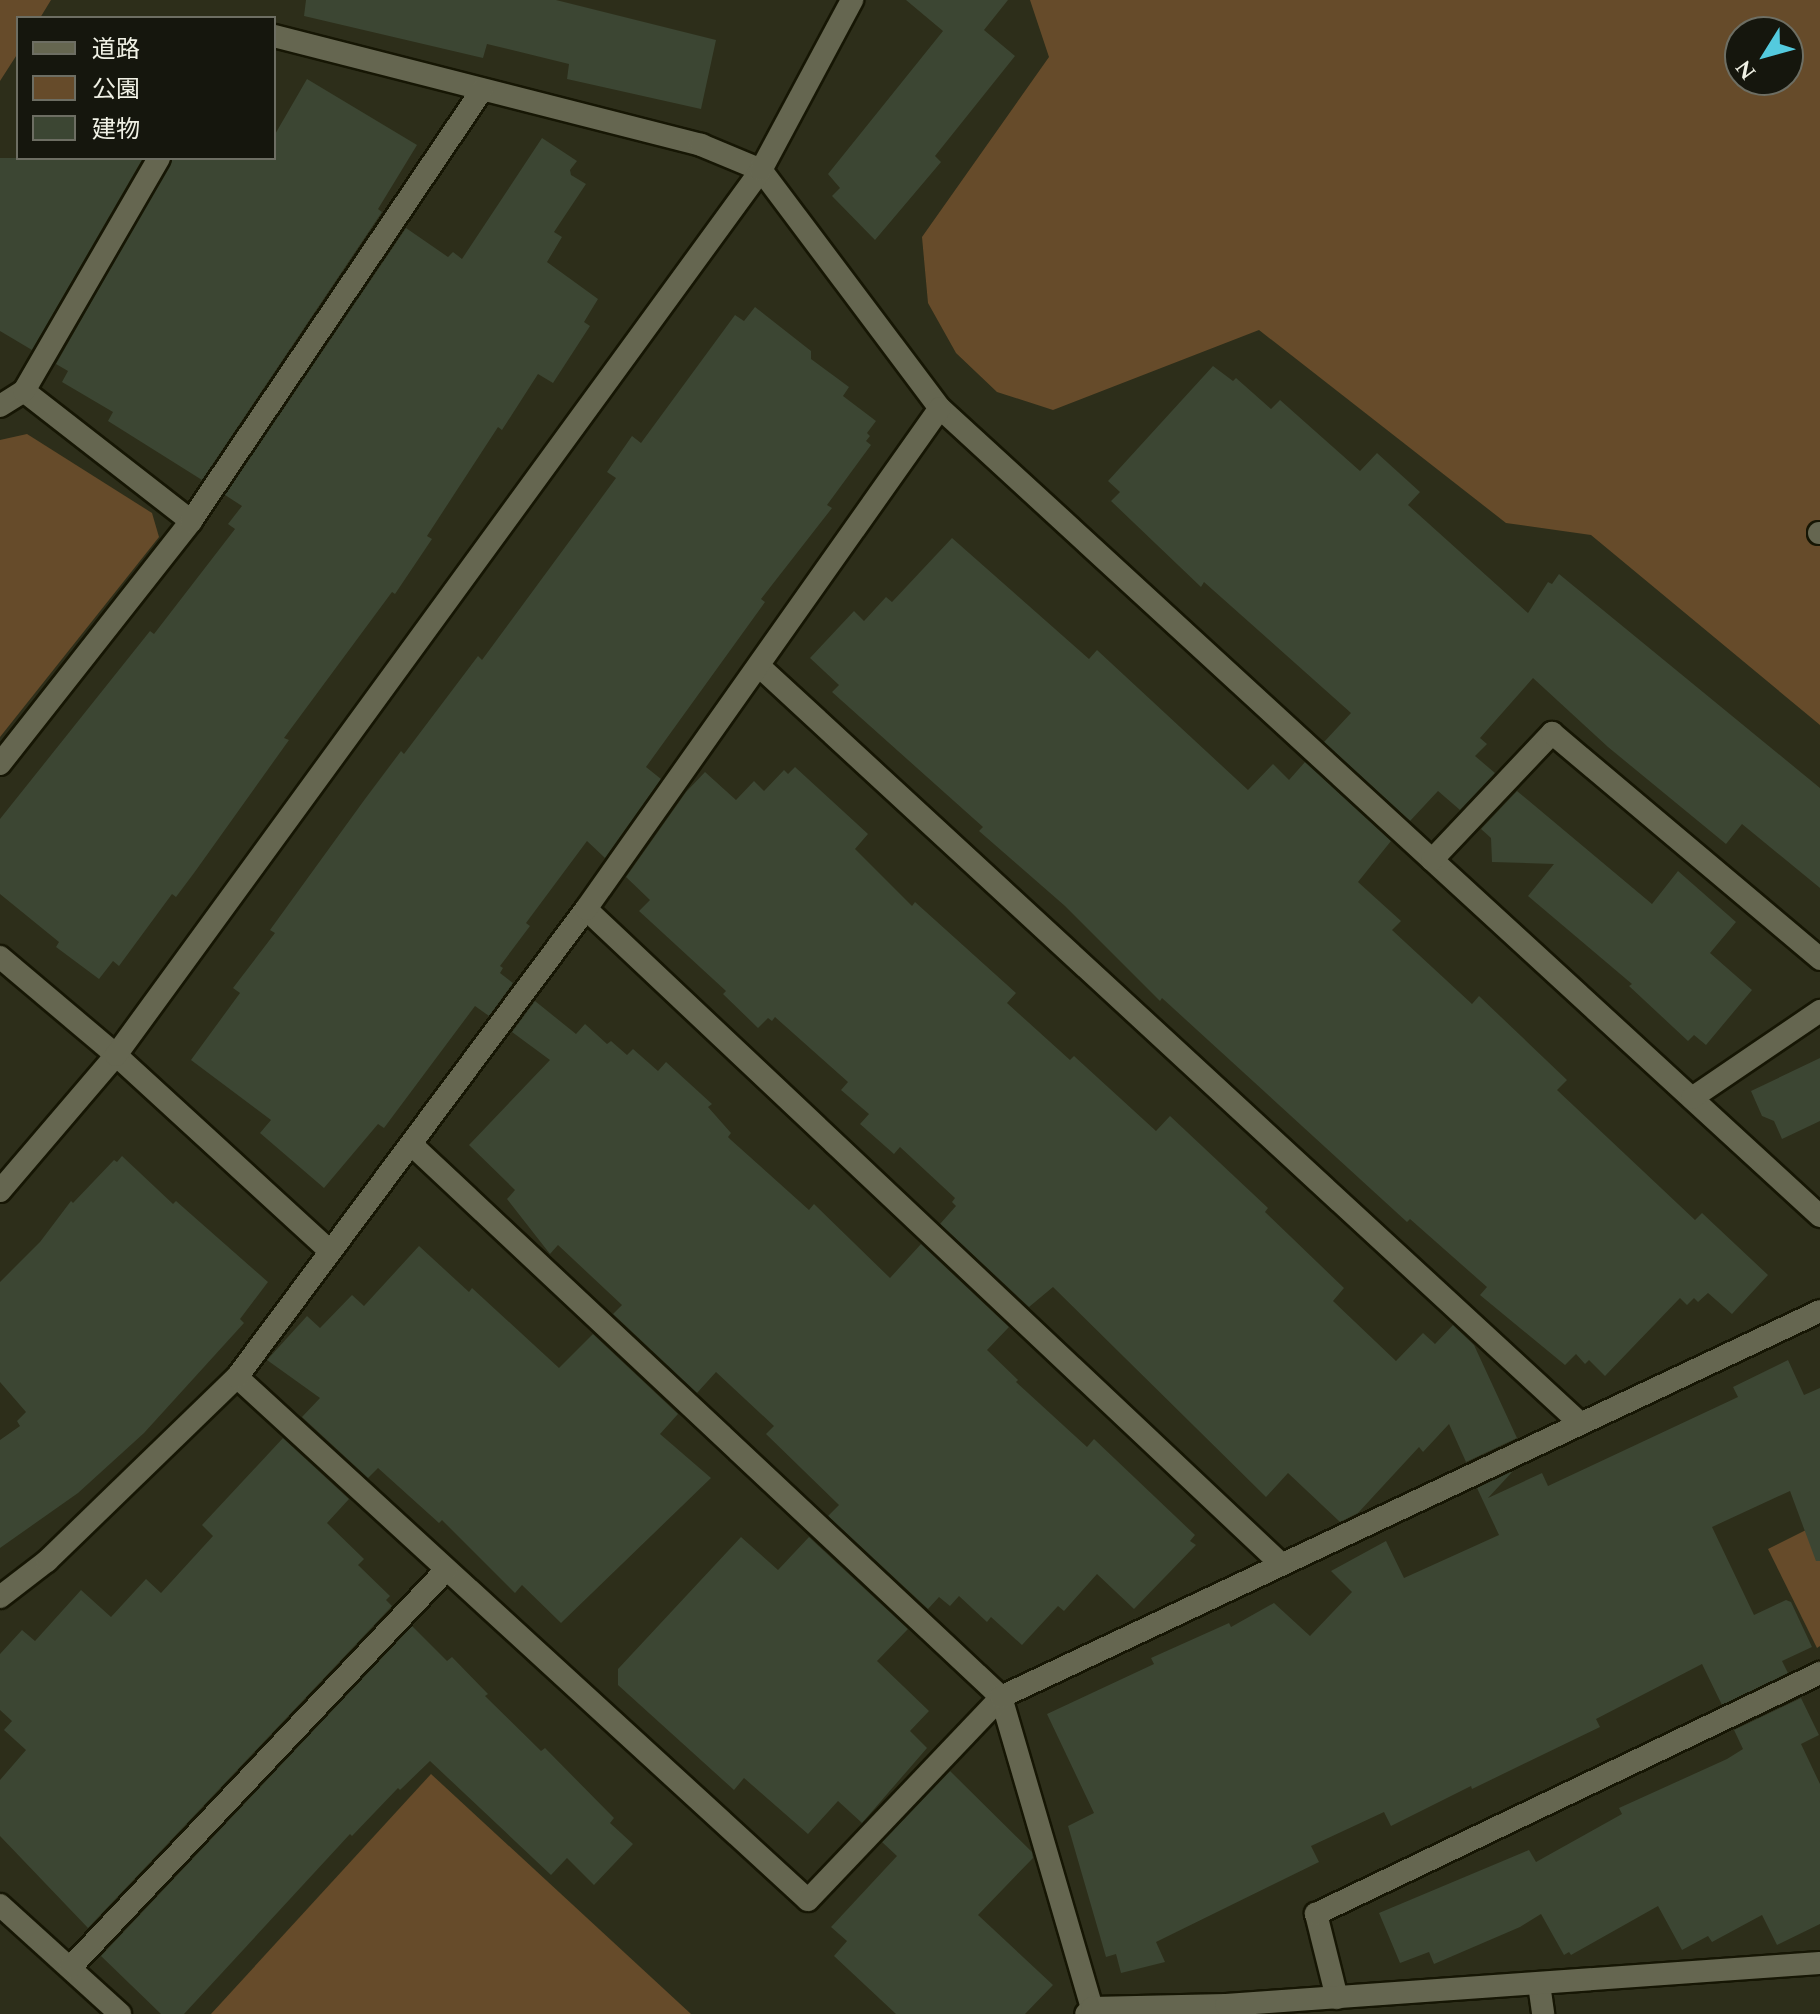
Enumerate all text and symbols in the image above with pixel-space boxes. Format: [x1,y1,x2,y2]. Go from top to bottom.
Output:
legend [16,16,276,160]
north arrow [1724,16,1804,96]
text: 道路 [92,32,140,68]
text: N [1727,52,1765,87]
text: 公園 [92,72,140,108]
text: 建物 [92,112,140,148]

